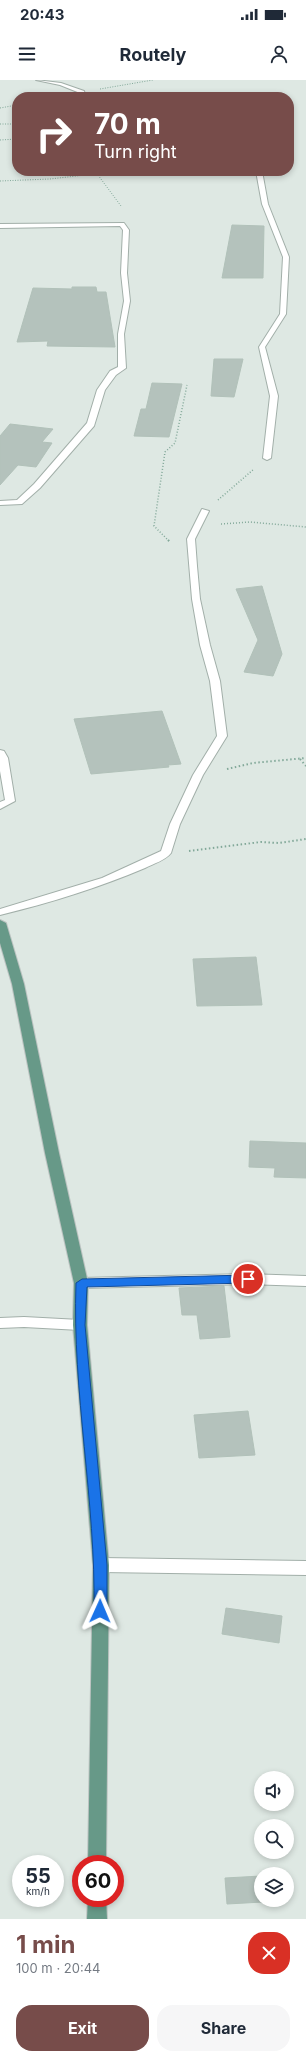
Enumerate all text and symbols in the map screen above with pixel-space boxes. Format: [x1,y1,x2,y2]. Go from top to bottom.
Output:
text: 20:43 [20,5,64,24]
icon: menu [16,43,38,65]
icon: person [268,43,290,65]
text: Routely [120,44,186,65]
text: 70 m [94,107,161,141]
icon: right [28,108,80,160]
text: Turn right [94,141,177,162]
pin [231,1262,265,1296]
icon: arrive [237,1268,259,1290]
position arrow [79,1590,121,1632]
map controls [254,1771,294,1907]
button: sound [254,1771,294,1811]
button: search [254,1819,294,1859]
speed limit sign: 60 [72,1855,124,1907]
text: 55 [25,1864,51,1888]
button: layers [254,1867,294,1907]
text: km/h [26,1885,50,1897]
text: 1 min [16,1930,75,1959]
button: close [248,1932,290,1974]
text: 100 m · 20:44 [16,1960,100,1976]
button: Exit [16,2005,149,2051]
button: Share [157,2005,290,2051]

